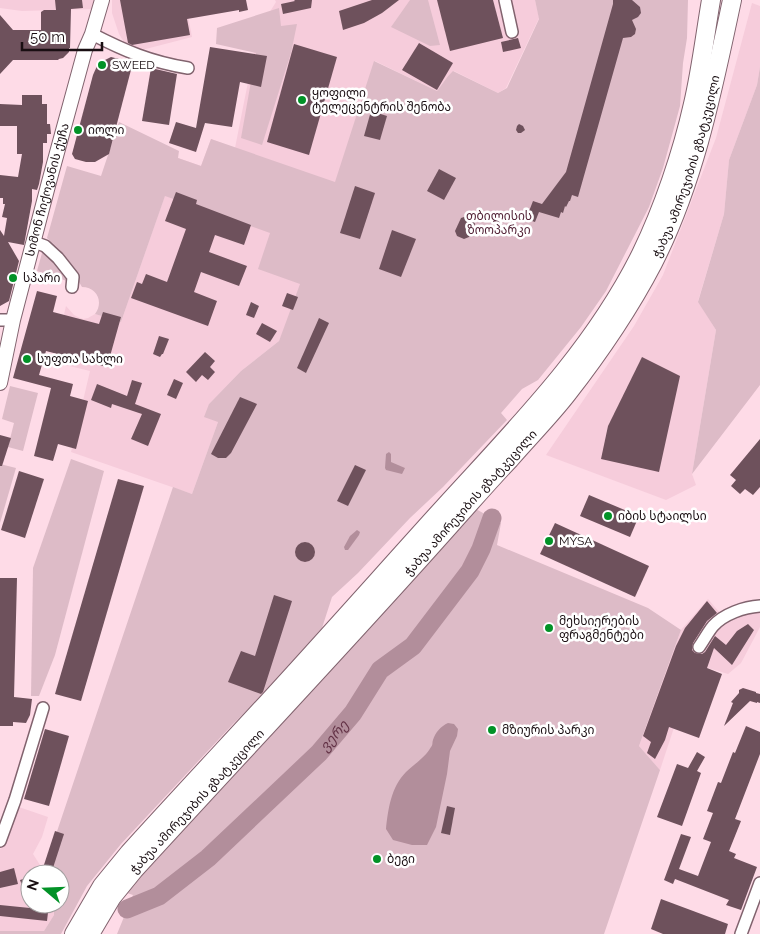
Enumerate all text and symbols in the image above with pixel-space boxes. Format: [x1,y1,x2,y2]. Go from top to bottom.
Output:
scale bar [22,20,102,52]
text: 50 m [30,28,65,46]
place label: SWEED [112,58,155,72]
marker: SWEED [96,59,108,71]
street label: ჭაბუა ამირეჯიბის გზატკეცილი [650,74,723,260]
place label: ყოფილი ტელეცენტრის შენობა [312,86,451,115]
marker: ყოფილი ტელეცენტრის შენობა [296,94,308,106]
street label: სიმონ ჩიქოვანის ქუჩა [23,121,72,258]
place label: იოლი [88,123,125,138]
marker: იოლი [72,124,84,136]
park label: თბილისის ზოოპარკი [466,209,532,237]
place label: სპარი [23,271,60,285]
marker: სპარი [7,272,19,284]
place label: სუფთა სახლი [37,352,123,367]
marker: სუფთა სახლი [21,353,33,365]
street label: ჭაბუა ამირეჯიბის გზატკეცილი [401,427,540,578]
place label: იბის სტაილსი [618,509,707,524]
marker: იბის სტაილსი [602,510,614,522]
place label: MYSA [559,534,592,548]
marker: MYSA [543,535,555,547]
place label: მეხსიერების ფრაგმენტები [559,614,644,642]
marker: მეხსიერების ფრაგმენტები [543,622,555,634]
water label: ვერე [316,716,353,755]
place label: მზიურის პარკი [502,723,594,737]
marker: მზიურის პარკი [486,724,498,736]
street label: ჭაბუა ამირეჯიბის გზატკეცილი [127,726,267,877]
place label: ბეგი [387,852,415,866]
marker: ბეგი [371,853,383,865]
north arrow [20,864,70,914]
text: N [23,877,42,892]

